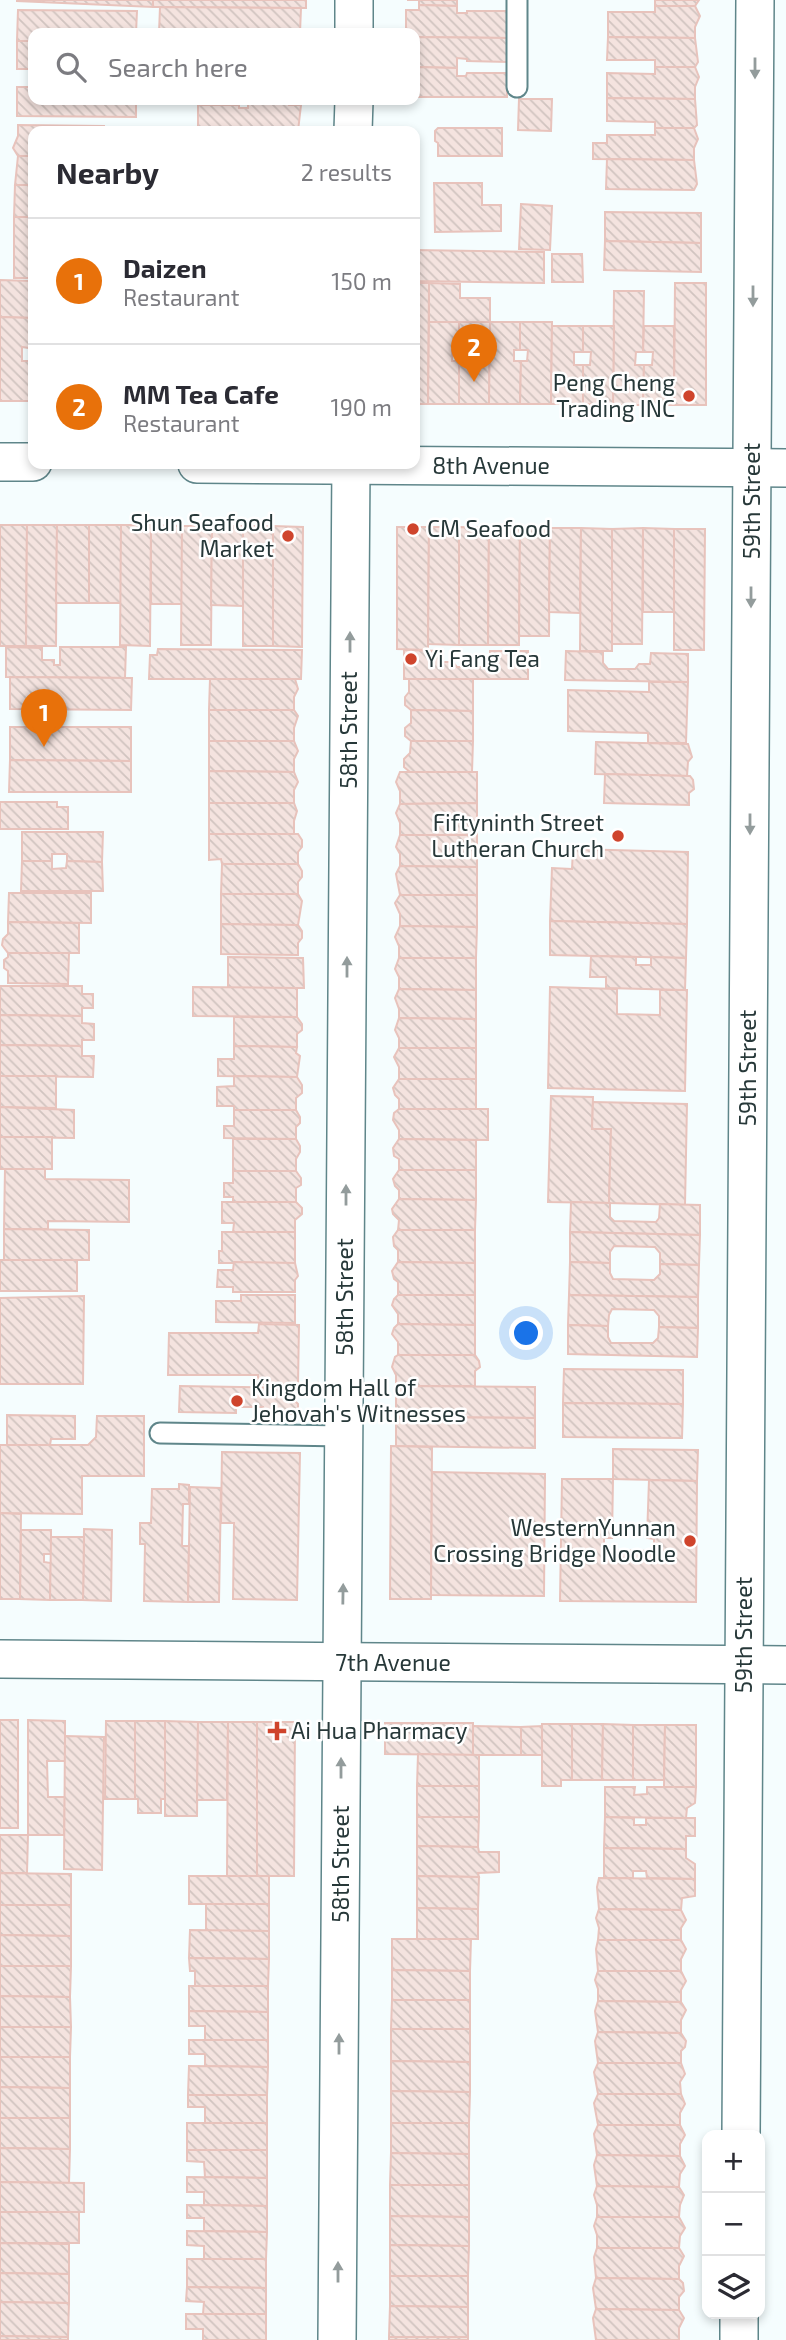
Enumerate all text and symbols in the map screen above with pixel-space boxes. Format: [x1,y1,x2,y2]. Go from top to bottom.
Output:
search box [28,28,420,105]
icon: search [52,48,90,86]
text: Search here [108,51,248,82]
one-way arrow [749,57,761,79]
text: Nearby [56,154,159,190]
text: 2 results [301,158,392,186]
text: Daizen [123,252,207,283]
text: 1 [74,267,84,295]
text: 150 m [331,267,392,295]
text: Restaurant [123,283,240,311]
one-way arrow [748,285,759,307]
pin: 2 [451,324,497,382]
place label: Peng Cheng Trading INC [553,368,675,422]
text: MM Tea Cafe [123,378,279,409]
marker: Peng Cheng Trading INC [681,388,697,404]
text: 2 [72,393,86,421]
text: 190 m [331,393,392,421]
text: Restaurant [123,409,240,437]
street label: 59th Street [737,442,765,559]
street label: 8th Avenue [432,451,550,479]
place label: Shun Seafood Market [130,508,274,562]
place label: CM Seafood [427,514,551,542]
marker: CM Seafood [405,521,421,537]
marker: Shun Seafood Market [280,528,296,544]
one-way arrow [745,586,757,608]
one-way arrow [344,631,356,653]
place label: Yi Fang Tea [425,644,540,672]
marker: Yi Fang Tea [403,651,419,667]
street label: 58th Street [334,671,362,789]
pin: 1 [21,689,67,747]
place label: Fiftyninth Street Lutheran Church [431,808,604,862]
one-way arrow [744,813,756,835]
marker: Fiftyninth Street Lutheran Church [610,828,626,844]
one-way arrow [341,956,353,978]
street label: 59th Street [733,1009,761,1126]
one-way arrow [340,1184,352,1206]
street label: 58th Street [330,1238,358,1356]
your location [509,1316,543,1350]
place label: Kingdom Hall of Jehovah's Witnesses [251,1373,466,1427]
marker: Kingdom Hall of Jehovah's Witnesses [229,1393,245,1409]
place label: WesternYunnan Crossing Bridge Noodle [433,1513,676,1567]
marker: WesternYunnan Crossing Bridge Noodle [682,1533,698,1549]
street label: 59th Street [729,1576,757,1693]
one-way arrow [337,1583,348,1605]
street label: 7th Avenue [335,1648,451,1676]
place label: Ai Hua Pharmacy [291,1716,467,1744]
marker: Ai Hua Pharmacy [269,1723,285,1739]
one-way arrow [335,1757,347,1779]
street label: 58th Street [326,1805,354,1923]
one-way arrow [333,2033,345,2055]
map controls [702,2130,765,2319]
button: + [702,2130,765,2193]
button: − [702,2193,765,2256]
button: layers [702,2256,765,2319]
one-way arrow [332,2261,344,2283]

